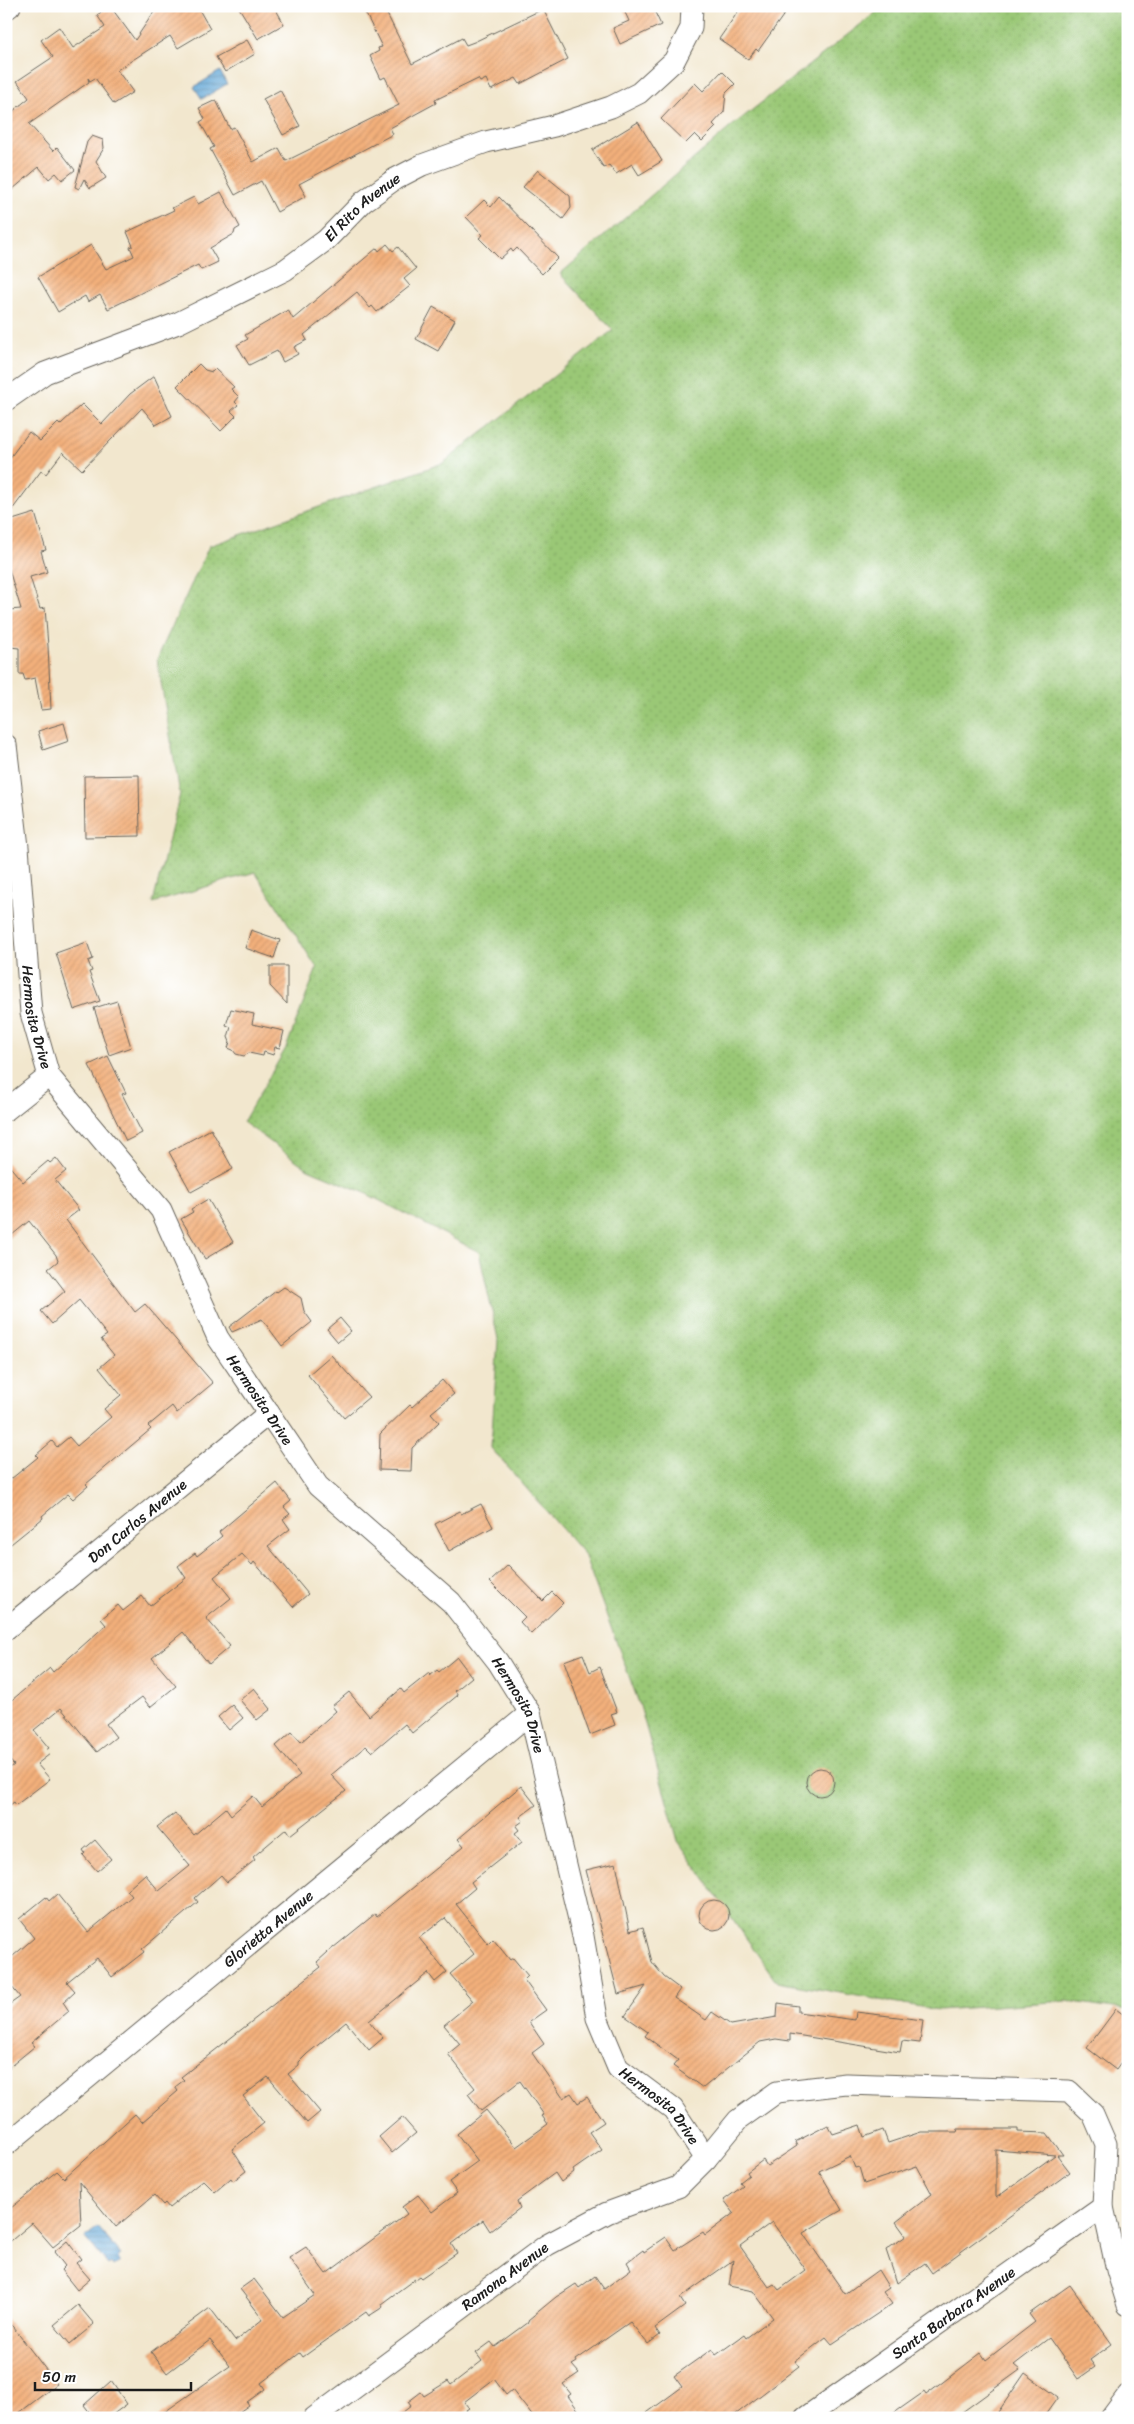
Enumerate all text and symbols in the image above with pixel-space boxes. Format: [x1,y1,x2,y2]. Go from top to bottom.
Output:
street label: El Rito Avenue [318,165,405,248]
street label: Hermosita Drive [14,964,59,1072]
street label: Hermosita Drive [219,1349,300,1451]
street label: Don Carlos Avenue [82,1472,193,1570]
street label: Hermosita Drive [485,1651,552,1756]
street label: Glorietta Avenue [217,1883,320,1974]
street label: Hermosita Drive [613,2060,706,2150]
street label: Ramona Avenue [456,2235,554,2317]
street label: Santa Barbara Avenue [886,2259,1022,2366]
scale bar [35,2359,191,2391]
text: 50 m [42,2364,77,2390]

